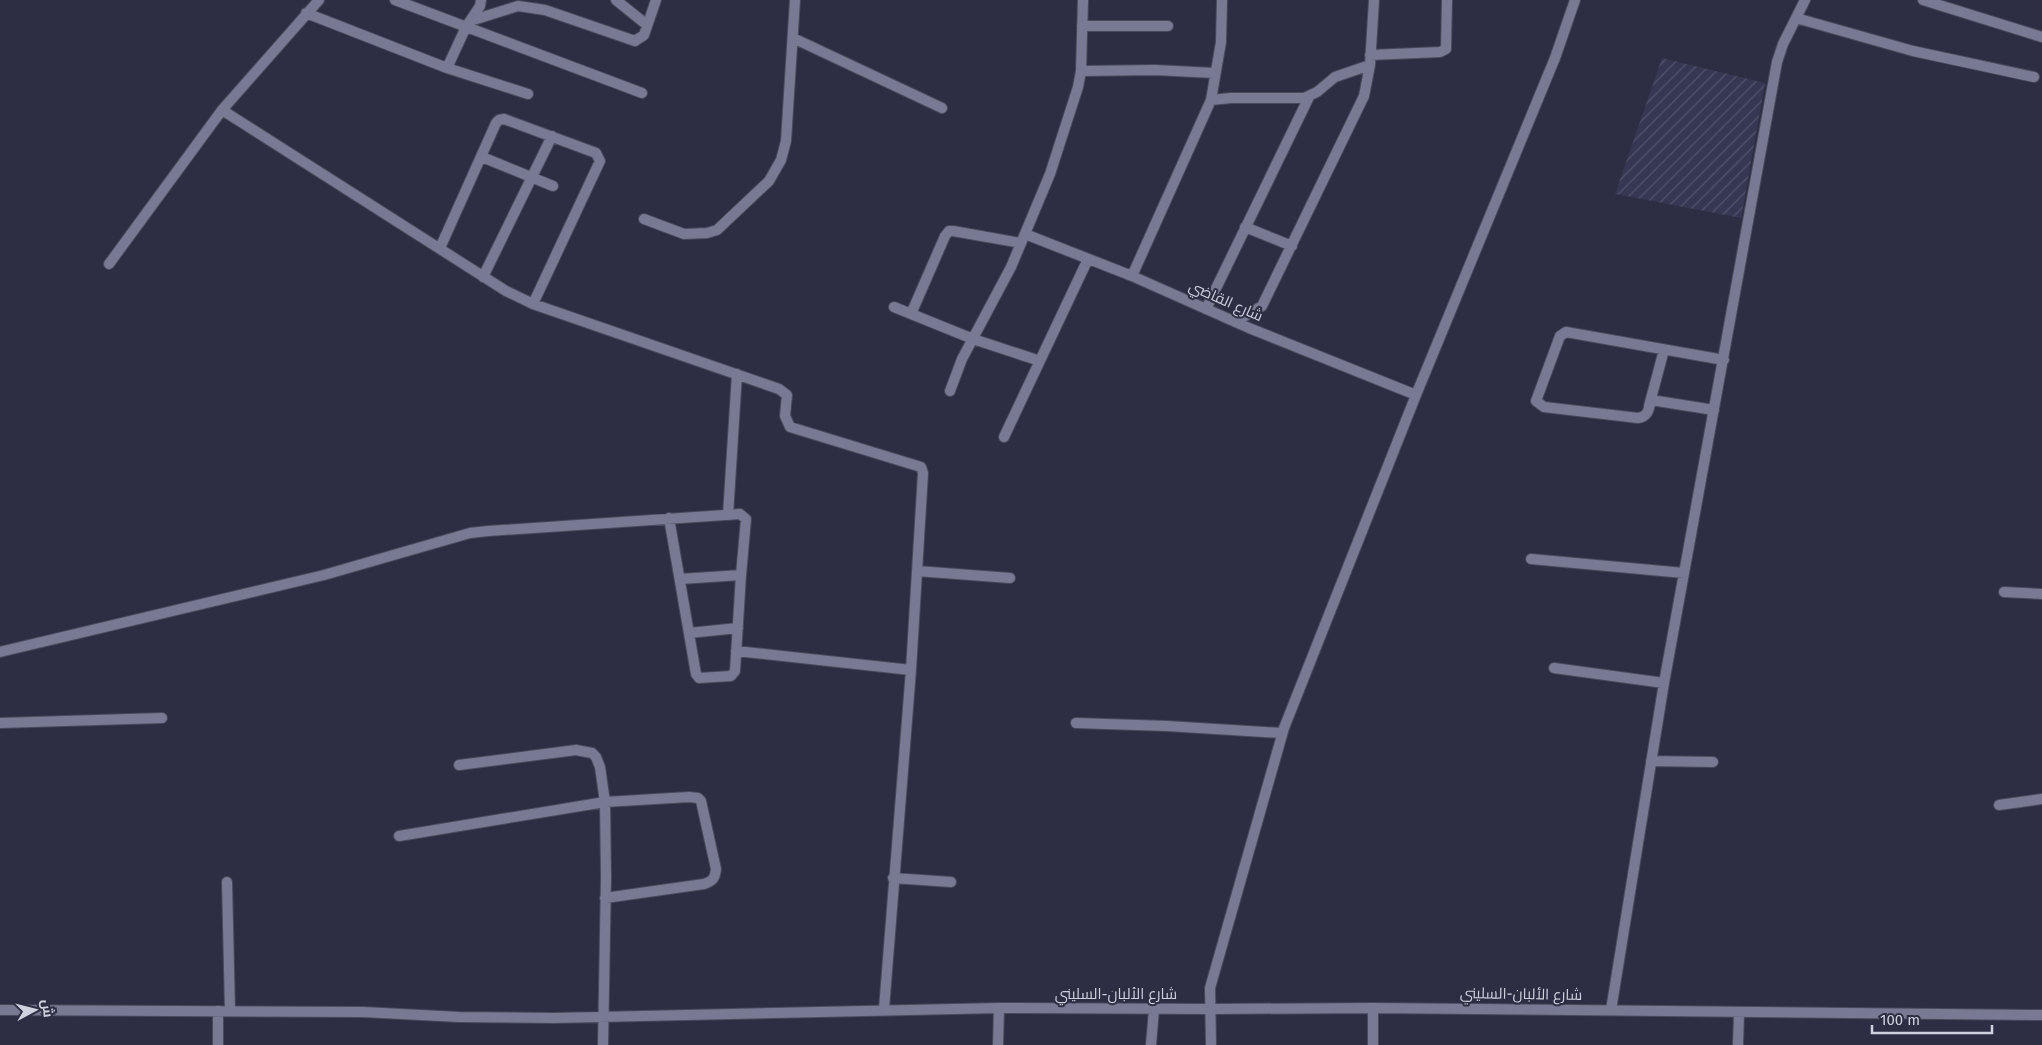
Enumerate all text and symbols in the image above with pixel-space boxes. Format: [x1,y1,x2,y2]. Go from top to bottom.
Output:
street label: شارع القاضي [1185,277,1266,328]
street label: شارع الألبان-السليني [1460,984,1582,1007]
north arrow [10,985,60,1035]
street label: شارع الألبان-السليني [1055,985,1177,1006]
text: ش [38,999,57,1018]
scale bar [1872,1002,1992,1034]
text: 100 m [1880,1011,1920,1029]

